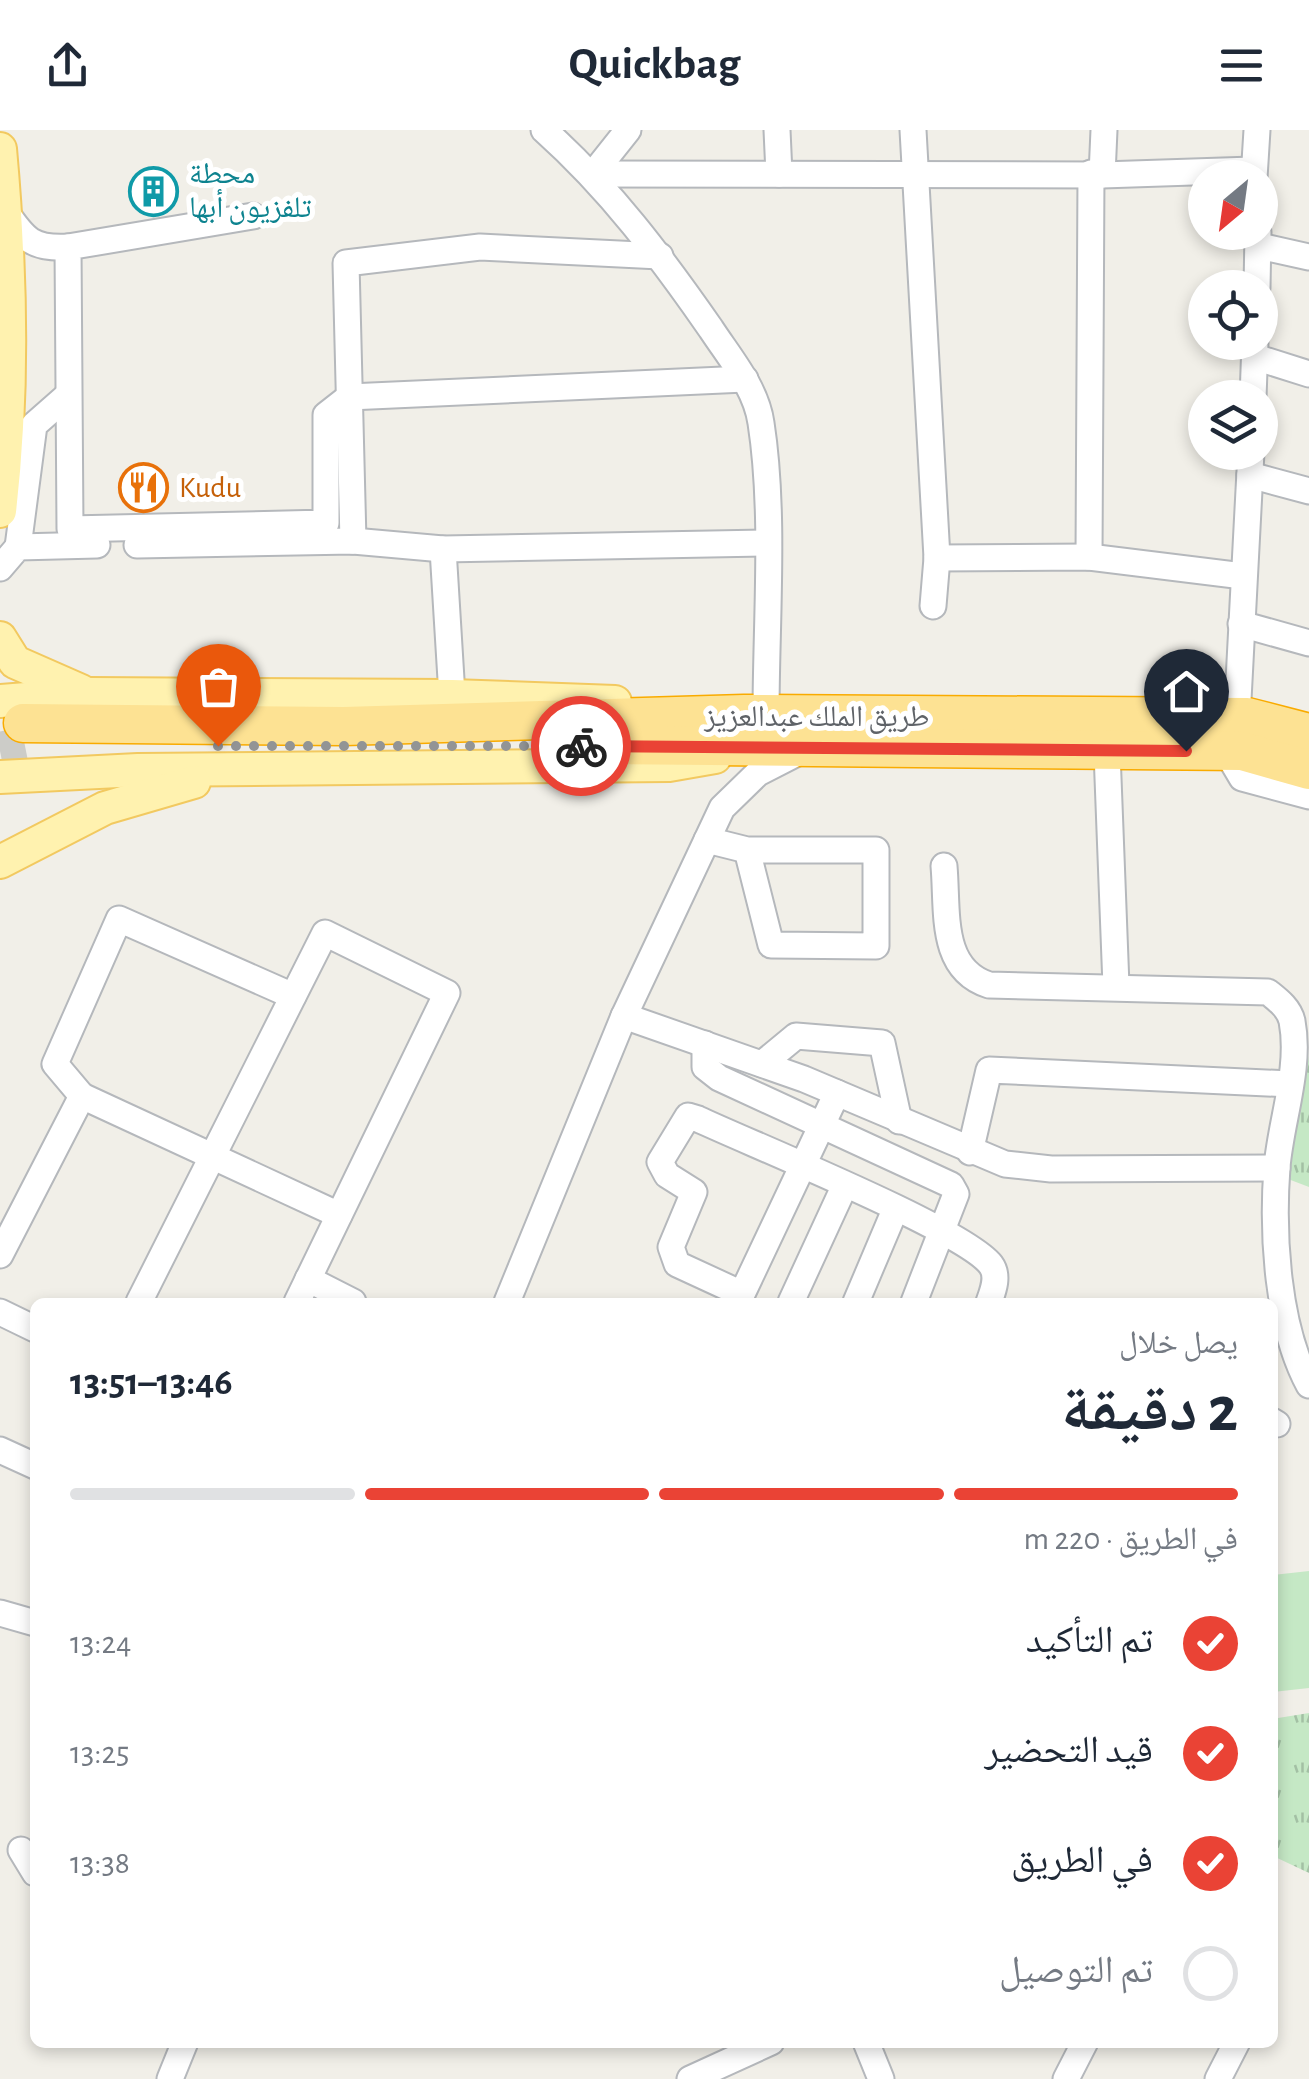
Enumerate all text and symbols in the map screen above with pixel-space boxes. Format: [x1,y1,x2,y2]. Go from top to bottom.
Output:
icon: share [40,38,95,93]
icon: menu [1214,38,1269,93]
text: Quickbag [569,42,740,87]
place label: محطة تلفزيون أبها [189,159,312,225]
north arrow [1188,160,1278,250]
map controls [1188,160,1278,470]
building icon: محطة تلفزيون أبها [128,165,180,217]
button: locate [1188,270,1278,360]
button: layers [1188,380,1278,470]
restaurant icon: Kudu [118,462,170,514]
place label: Kudu [179,473,241,503]
pin [176,644,261,747]
pin [1144,649,1229,752]
icon: bag [191,659,246,714]
icon: home [1159,664,1214,719]
courier [531,696,631,796]
street label: طريق الملك عبدالعزيز [703,702,930,734]
icon: bike [554,719,609,774]
text: يصل خلال [1119,1327,1238,1359]
text: 13:46–13:51 [70,1364,233,1402]
text: 2 دقيقة [1061,1378,1238,1443]
text: في الطريق · 220 m [1024,1523,1238,1555]
icon: check [1183,1616,1238,1671]
text: تم التأكيد [1026,1622,1153,1660]
text: 13:24 [70,1627,131,1659]
icon: check [1183,1726,1238,1781]
text: قيد التحضير [984,1732,1153,1770]
text: 13:25 [70,1737,129,1769]
icon: check [1183,1836,1238,1891]
text: في الطريق [1011,1842,1153,1880]
text: 13:38 [70,1847,130,1879]
text: تم التوصيل [999,1952,1153,1990]

